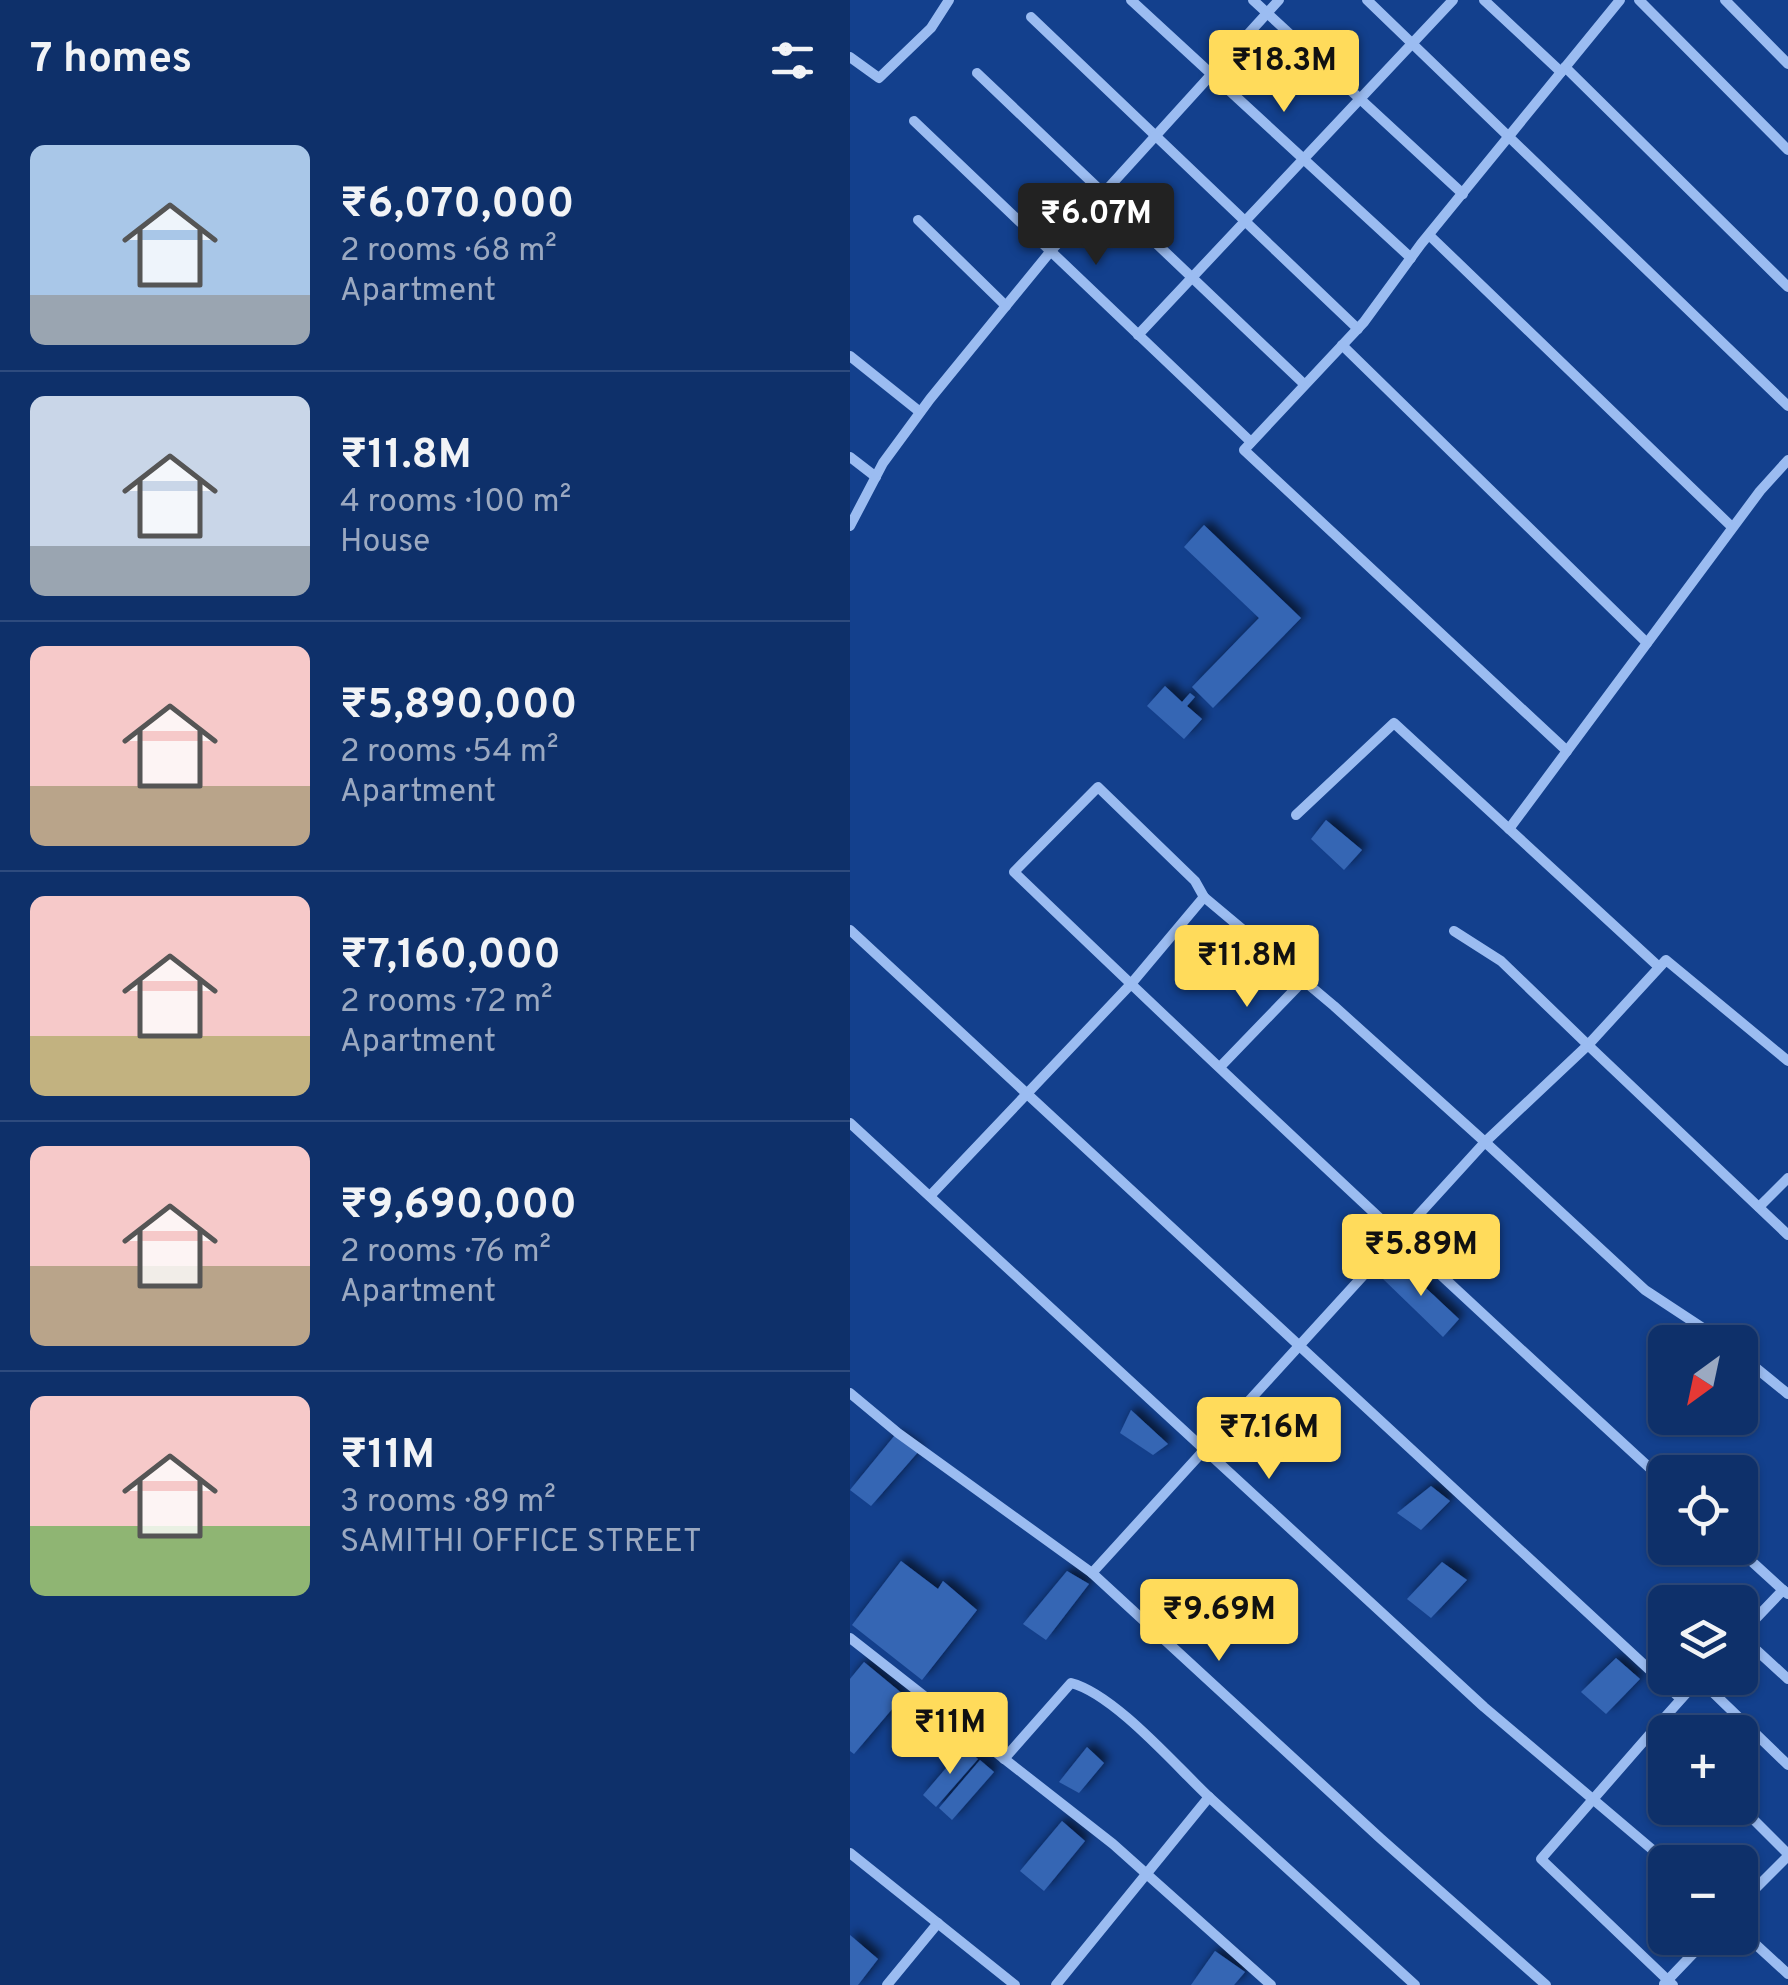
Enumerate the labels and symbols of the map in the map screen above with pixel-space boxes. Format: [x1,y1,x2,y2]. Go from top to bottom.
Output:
pin: ₹18.3M [1203,30,1365,115]
pin: ₹6.07M [1015,183,1177,268]
pin: ₹11.8M [1166,925,1328,1010]
pin: ₹5.89M [1340,1214,1502,1299]
north arrow [1648,1325,1758,1435]
pin: ₹7.16M [1188,1397,1350,1482]
pin: ₹9.69M [1138,1579,1300,1664]
pin: ₹11M [891,1692,1009,1777]

